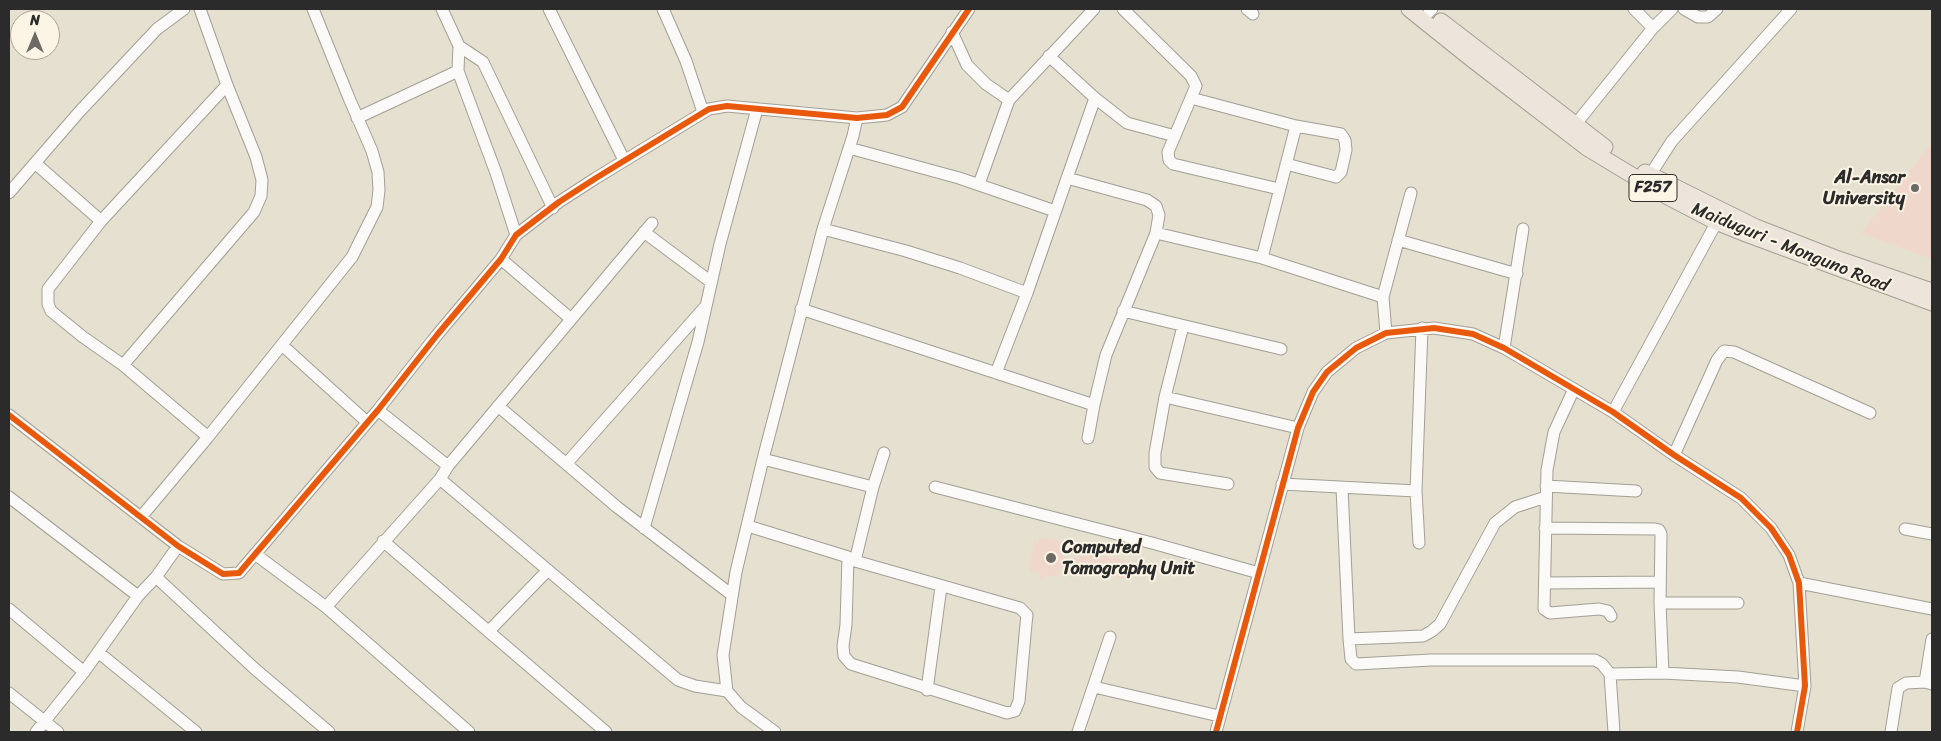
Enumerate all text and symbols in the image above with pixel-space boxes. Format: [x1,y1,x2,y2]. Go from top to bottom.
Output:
text: N [30,8,40,33]
north arrow [10,10,60,60]
place label: Al-Ansar University [1823,167,1905,210]
road number: F257 [1629,174,1677,202]
marker: Al-Ansar University [1909,182,1921,194]
street label: Maiduguri - Monguno Road [1688,198,1892,298]
place label: Computed Tomography Unit [1062,537,1195,580]
marker: Computed Tomography Unit [1044,551,1058,565]

